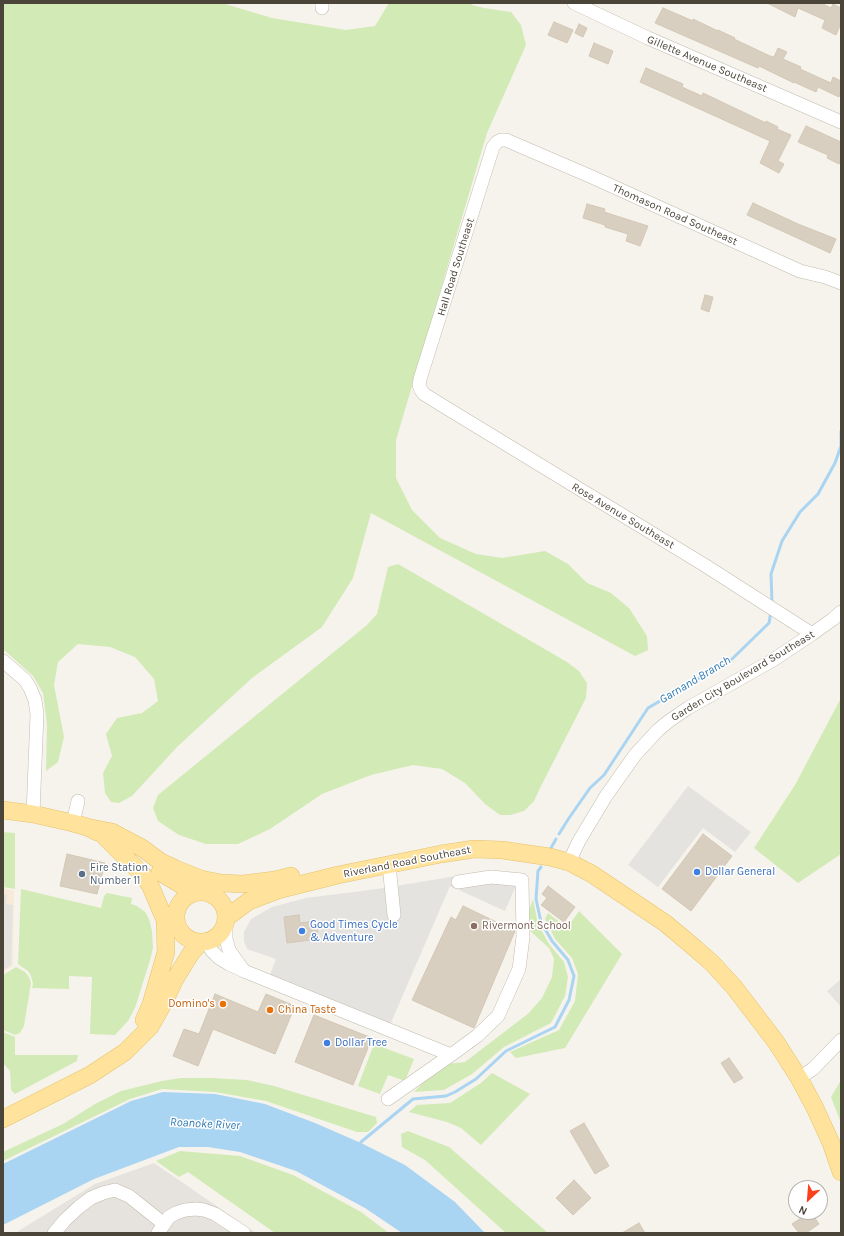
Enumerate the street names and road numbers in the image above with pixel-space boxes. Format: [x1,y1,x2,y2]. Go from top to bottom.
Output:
street label: Gillette Avenue Southeast [645,33,769,95]
street label: Thomason Road Southeast [611,181,739,249]
street label: Hall Road Southeast [435,216,477,318]
street label: Rose Avenue Southeast [569,480,677,552]
street label: Garden City Boulevard Southeast [669,628,817,724]
street label: Riverland Road Southeast [342,843,472,881]

